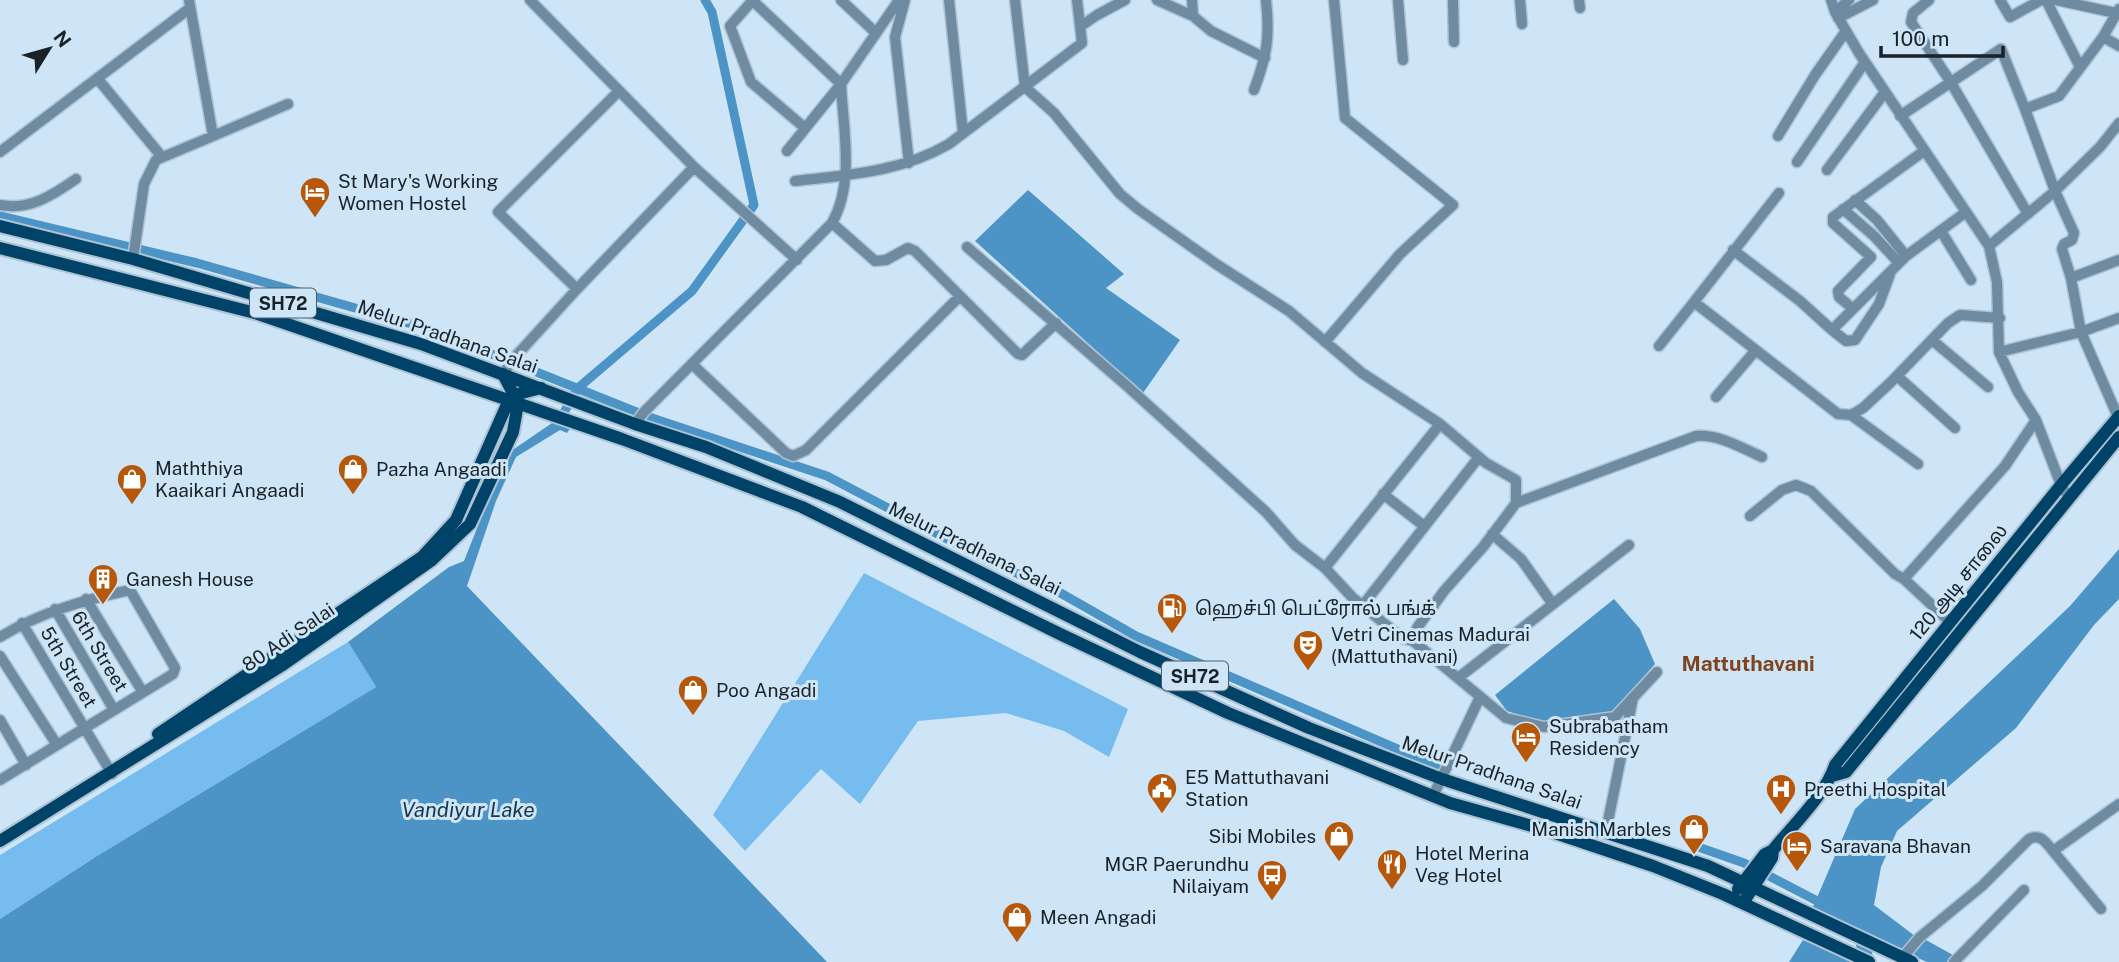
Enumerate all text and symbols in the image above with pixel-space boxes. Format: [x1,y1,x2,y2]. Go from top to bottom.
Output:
north arrow [14,14,84,84]
scale bar [1881,14,2004,58]
text: N [49,26,76,51]
text: 100 m [1892,26,1949,51]
place label: St Mary's Working Women Hostel [338,170,499,214]
hotel icon: St Mary's Working Women Hostel [298,175,332,219]
road number: SH72 [250,288,316,318]
street label: Melur Pradhana Salai [355,295,541,377]
shop icon: Pazha Angaadi [336,452,370,496]
place label: Maththiya Kaaikari Angaadi [155,457,304,501]
place label: Pazha Angaadi [376,458,507,480]
shop icon: Maththiya Kaaikari Angaadi [115,462,149,506]
street label: Melur Pradhana Salai [885,497,1065,599]
street label: 120 அடி சாலை [1904,520,2013,646]
building icon: Ganesh House [86,562,120,606]
place label: Ganesh House [126,568,254,590]
fuel station icon: ஹெச்பி பெட்ரோல் பங்க் [1155,591,1189,635]
place label: ஹெச்பி பெட்ரோல் பங்க் [1195,597,1436,621]
street label: 80 Adi Salai [238,598,338,676]
street label: 6th Street [67,607,133,695]
street label: 5th Street [36,622,102,712]
place label: Vetri Cinemas Madurai (Mattuthavani) [1331,623,1530,667]
theatre icon: Vetri Cinemas Madurai (Mattuthavani) [1291,628,1325,672]
district label: Mattuthavani [1681,651,1815,676]
road number: SH72 [1162,662,1228,690]
shop icon: Poo Angadi [676,673,710,717]
place label: Poo Angadi [716,679,817,701]
place label: Subrabatham Residency [1549,715,1668,759]
hotel icon: Subrabatham Residency [1509,720,1543,764]
street label: Melur Pradhana Salai [1399,731,1585,813]
place label: E5 Mattuthavani Station [1185,766,1329,810]
public building icon: E5 Mattuthavani Station [1145,771,1179,815]
hospital icon: Preethi Hospital [1764,772,1798,816]
place label: Preethi Hospital [1804,778,1946,800]
water label: Vandiyur Lake [401,797,535,822]
shop icon: Manish Marbles [1677,812,1711,856]
place label: Manish Marbles [1531,818,1671,840]
shop icon: Sibi Mobiles [1322,819,1356,863]
place label: Sibi Mobiles [1209,825,1316,847]
hotel icon: Saravana Bhavan [1780,829,1814,873]
place label: Saravana Bhavan [1820,835,1971,857]
place label: Hotel Merina Veg Hotel [1415,842,1529,886]
restaurant icon: Hotel Merina Veg Hotel [1375,847,1409,891]
place label: MGR Paerundhu Nilaiyam [1105,853,1249,897]
bus stop icon: MGR Paerundhu Nilaiyam [1255,858,1289,902]
shop icon: Meen Angadi [1000,900,1034,944]
place label: Meen Angadi [1040,906,1156,928]

